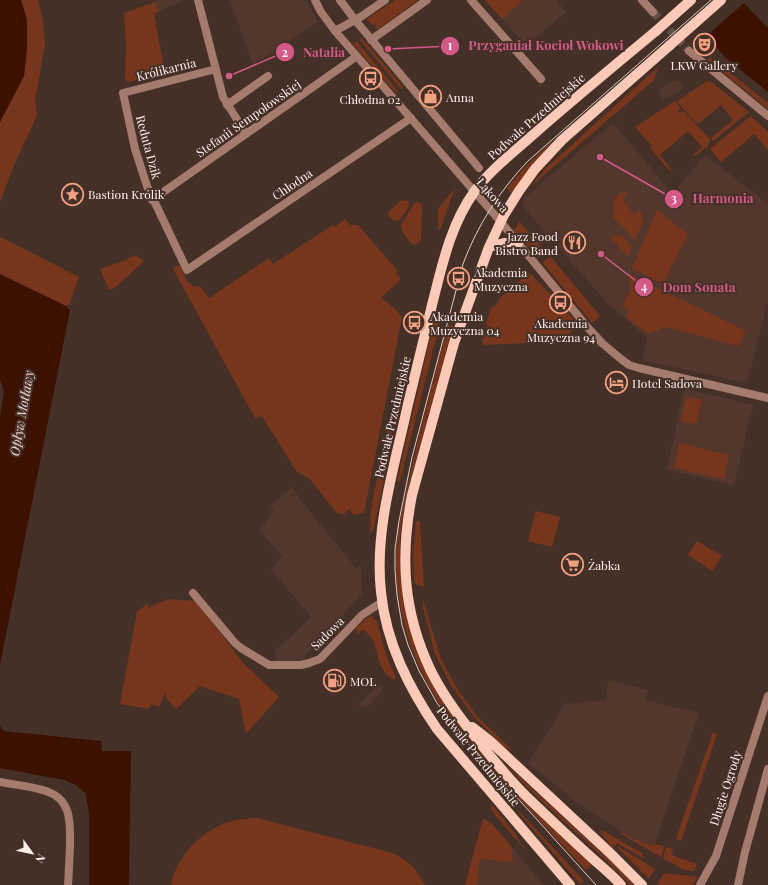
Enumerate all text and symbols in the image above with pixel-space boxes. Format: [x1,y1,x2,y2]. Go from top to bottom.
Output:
theatre icon: LKW Gallery [691,31,717,57]
callout: Przyganiał Kocioł Wokowi [440,33,632,58]
text: Przyganiał Kocioł Wokowi [468,36,624,53]
text: 1 [448,37,453,53]
callout: Natalia [275,40,353,65]
text: Natalia [303,43,345,60]
text: 2 [282,44,288,60]
street label: Królikarnia [135,54,197,84]
place label: LKW Gallery [671,57,737,73]
bus stop icon: Chłodna 02 [357,65,383,91]
street label: Podwale Przedmiejskie [484,69,588,163]
street label: Stefanii Sempołowskiej [193,76,303,160]
shop icon: Anna [417,84,443,110]
place label: Anna [445,89,474,105]
place label: Chłodna 02 [339,91,401,107]
street label: Reduta Dzik [133,113,165,181]
street label: Chłodna [269,165,315,203]
street label: Łąkowa [474,174,512,216]
place icon: Bastion Królik [60,181,86,207]
place label: Bastion Królik [88,186,165,202]
callout: Harmonia [664,186,761,211]
text: Harmonia [692,189,754,206]
text: 3 [671,190,677,206]
place label: Jazz Food Bistro Band [495,228,558,258]
restaurant icon: Jazz Food Bistro Band [561,230,587,256]
place label: Akademia Muzyczna [473,264,528,294]
bus stop icon: Akademia Muzyczna [446,266,472,292]
callout: Dom Sonata [634,274,743,299]
text: 4 [641,278,647,294]
text: Dom Sonata [662,278,736,295]
bus stop icon: Akademia Muzyczna 94 [548,289,574,315]
place label: Akademia Muzyczna 04 [429,308,500,338]
bus stop icon: Akademia Muzyczna 04 [402,310,428,336]
place label: Akademia Muzyczna 94 [527,315,595,345]
street label: Podwale Przedmiejskie [370,355,414,479]
water label: Opływ Motławy [5,369,37,457]
hotel icon: Hotel Sadova [603,370,629,396]
place label: Hotel Sadova [632,375,702,391]
supermarket icon: Żabka [560,552,586,578]
place label: Żabka [588,557,620,573]
street label: Sadowa [307,613,347,653]
fuel station icon: MOL [322,668,348,694]
place label: MOL [350,673,376,689]
street label: Podwale Przedmiejskie [434,703,524,809]
street label: Długie Ogrody [705,749,745,827]
north arrow [12,833,52,873]
text: N [32,851,49,866]

